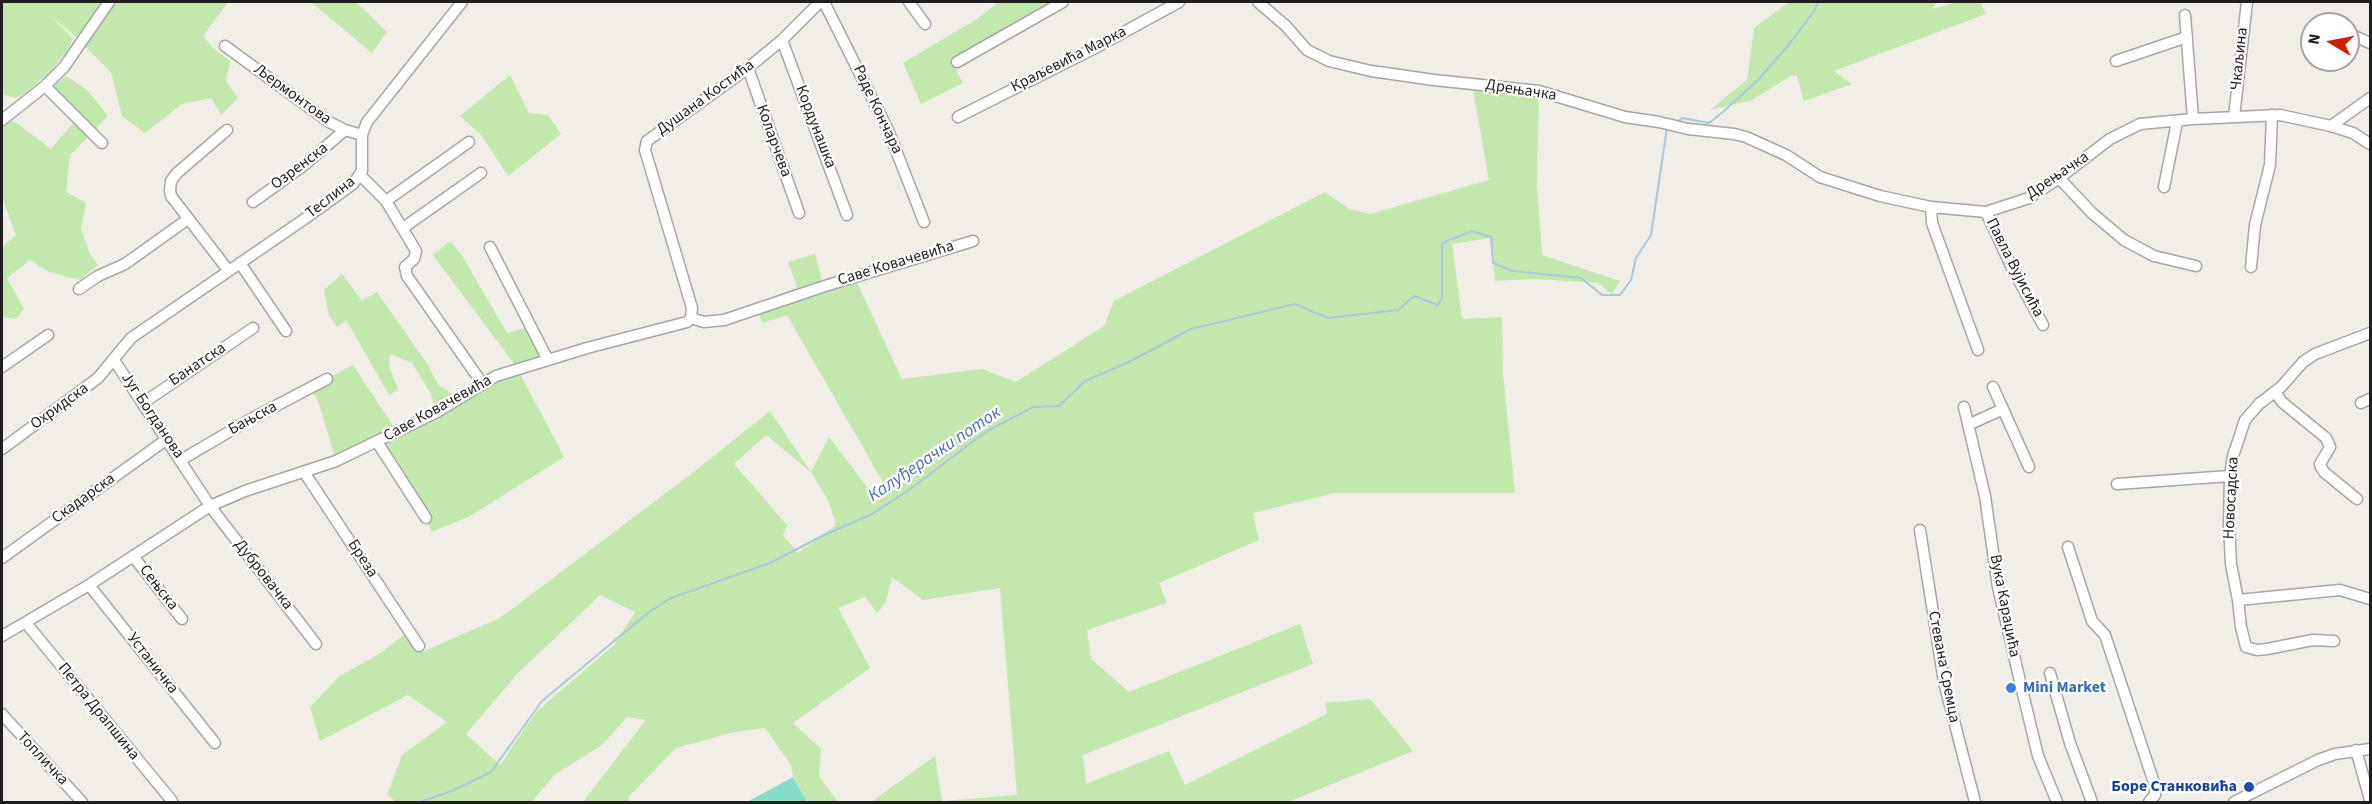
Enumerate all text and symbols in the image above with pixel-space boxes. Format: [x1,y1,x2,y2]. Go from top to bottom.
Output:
north arrow [2300,12,2360,72]
street label: Краљевића Марка [1008,23,1130,97]
street label: Чкаљина [2227,27,2253,91]
text: N [2302,32,2326,46]
street label: Душана Костића [653,56,759,140]
street label: Љермонтова [250,60,334,130]
street label: Раде Кончара [848,62,906,158]
street label: Дрењачка [1484,76,1558,106]
street label: Кордунашка [790,83,840,171]
street label: Коларчева [751,102,795,180]
street label: Озренска [268,139,332,195]
street label: Дрењачка [2023,148,2093,204]
street label: Теслина [302,173,360,223]
street label: Павла Вујисића [1981,215,2047,321]
street label: Саве Ковачевића [836,237,956,291]
street label: Банатска [166,339,230,391]
street label: Југ Богданова [116,370,188,462]
street label: Саве Ковачевића [381,371,495,447]
street label: Охридска [27,380,93,434]
street label: Бањска [225,398,281,440]
water label: Калуђерачки поток [864,403,1006,507]
street label: Новосадска [2220,456,2244,540]
street label: Скадарска [49,470,119,528]
street label: Дубровачка [230,536,296,614]
street label: Бреза [343,536,381,582]
street label: Вука Караџића [1985,553,2023,659]
street label: Сењска [134,561,182,615]
street label: Стевана Сремца [1923,610,1963,724]
street label: Устаничка [122,630,182,698]
street label: Петра Драпшина [53,660,143,764]
place label: Mini Market [2023,678,2106,698]
marker: Mini Market [2004,681,2018,695]
street label: Топличка [12,728,72,790]
place label: Боре Станковића [2111,777,2237,797]
marker: Боре Станковића [2242,780,2256,794]

